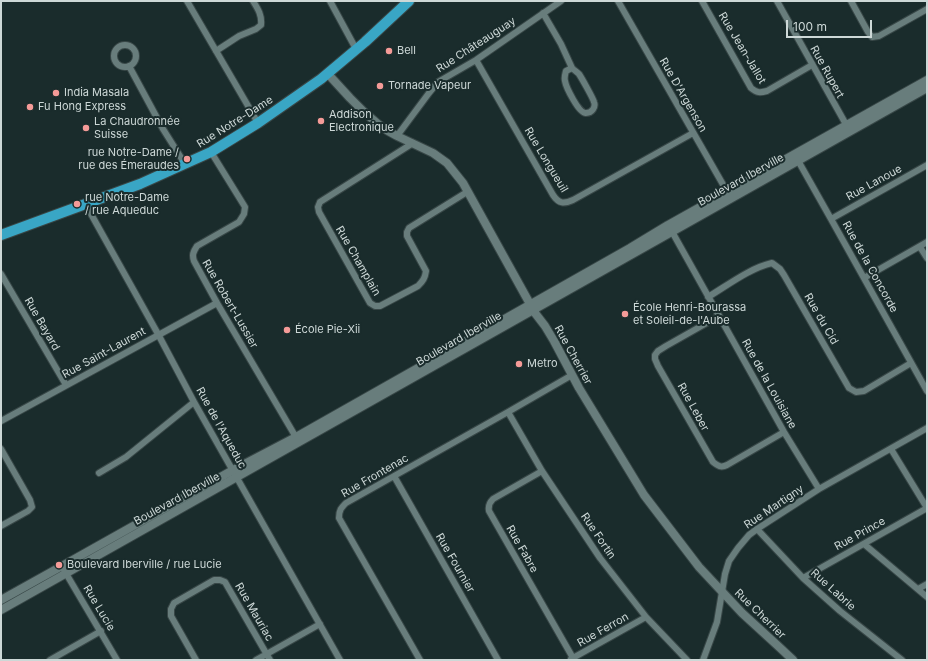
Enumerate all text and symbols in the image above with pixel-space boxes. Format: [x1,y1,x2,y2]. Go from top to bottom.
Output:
street label: Rue Jean-Jallot [715,10,769,86]
scale bar [788,12,874,38]
street label: Rue Châteauguay [434,14,518,76]
text: 100 m [793,19,827,34]
place label: Bell [397,44,416,58]
street label: Rue Rupert [807,44,847,100]
marker: Bell [384,46,394,56]
street label: Rue D'Argenson [656,56,710,134]
place label: Tornade Vapeur [388,79,471,93]
marker: Tornade Vapeur [375,81,385,91]
place label: India Masala [64,86,129,100]
marker: India Masala [51,88,61,98]
street label: Rue Notre-Dame [195,93,275,151]
place label: Fu Hong Express [38,100,126,114]
marker: Fu Hong Express [25,102,35,112]
place label: Addison Electronique [329,108,394,134]
place label: La Chaudronnée Suisse [94,115,180,141]
marker: Addison Electronique [316,116,326,126]
marker: La Chaudronnée Suisse [81,123,91,133]
street label: Rue Longueuil [521,125,571,195]
place label: rue Notre-Dame / rue des Émeraudes [78,146,179,172]
street label: Boulevard Iberville [696,151,786,209]
marker: rue Notre-Dame / rue des Émeraudes [182,154,192,164]
street label: Rue Lanoue [844,162,904,204]
place label: rue Notre-Dame / rue Aqueduc [85,191,169,217]
marker: rue Notre-Dame / rue Aqueduc [72,199,82,209]
street label: Rue de la Concorde [839,219,901,315]
street label: Rue Champlain [333,224,383,298]
street label: Rue Robert-Lussier [199,257,261,351]
street label: Rue du Cid [801,291,841,347]
street label: Rue Bayard [21,295,63,353]
place label: École Henri-Bourassa et Soleil-de-l'Aube [633,301,746,327]
street label: Boulevard Iberville [414,309,504,369]
marker: École Henri-Bourassa et Soleil-de-l'Aube [620,309,630,319]
place label: École Pie-Xii [295,323,360,337]
street label: Rue Cherrier [551,323,595,387]
street label: Rue Saint-Laurent [60,325,148,381]
marker: École Pie-Xii [282,325,292,335]
street label: Rue de la Louisiane [739,337,799,431]
place label: Metro [527,357,558,371]
marker: Metro [514,359,524,369]
street label: Rue Leber [674,381,712,433]
street label: Rue de l'Aqueduc [193,385,249,471]
street label: Rue Frontenac [339,451,411,501]
street label: Boulevard Iberville [132,470,222,528]
street label: Rue Martigny [742,482,806,532]
street label: Rue Fortin [578,510,618,562]
street label: Rue Prince [832,515,888,553]
street label: Rue Fabre [503,523,541,575]
street label: Rue Fournier [433,531,477,595]
place label: Boulevard Iberville / rue Lucie [67,558,222,572]
marker: Boulevard Iberville / rue Lucie [54,560,64,570]
street label: Rue Labrie [808,566,858,614]
street label: Rue Mauriac [232,580,276,644]
street label: Rue Lucie [80,583,118,633]
street label: Rue Cherrier [732,586,788,642]
street label: Rue Ferron [575,610,631,650]

